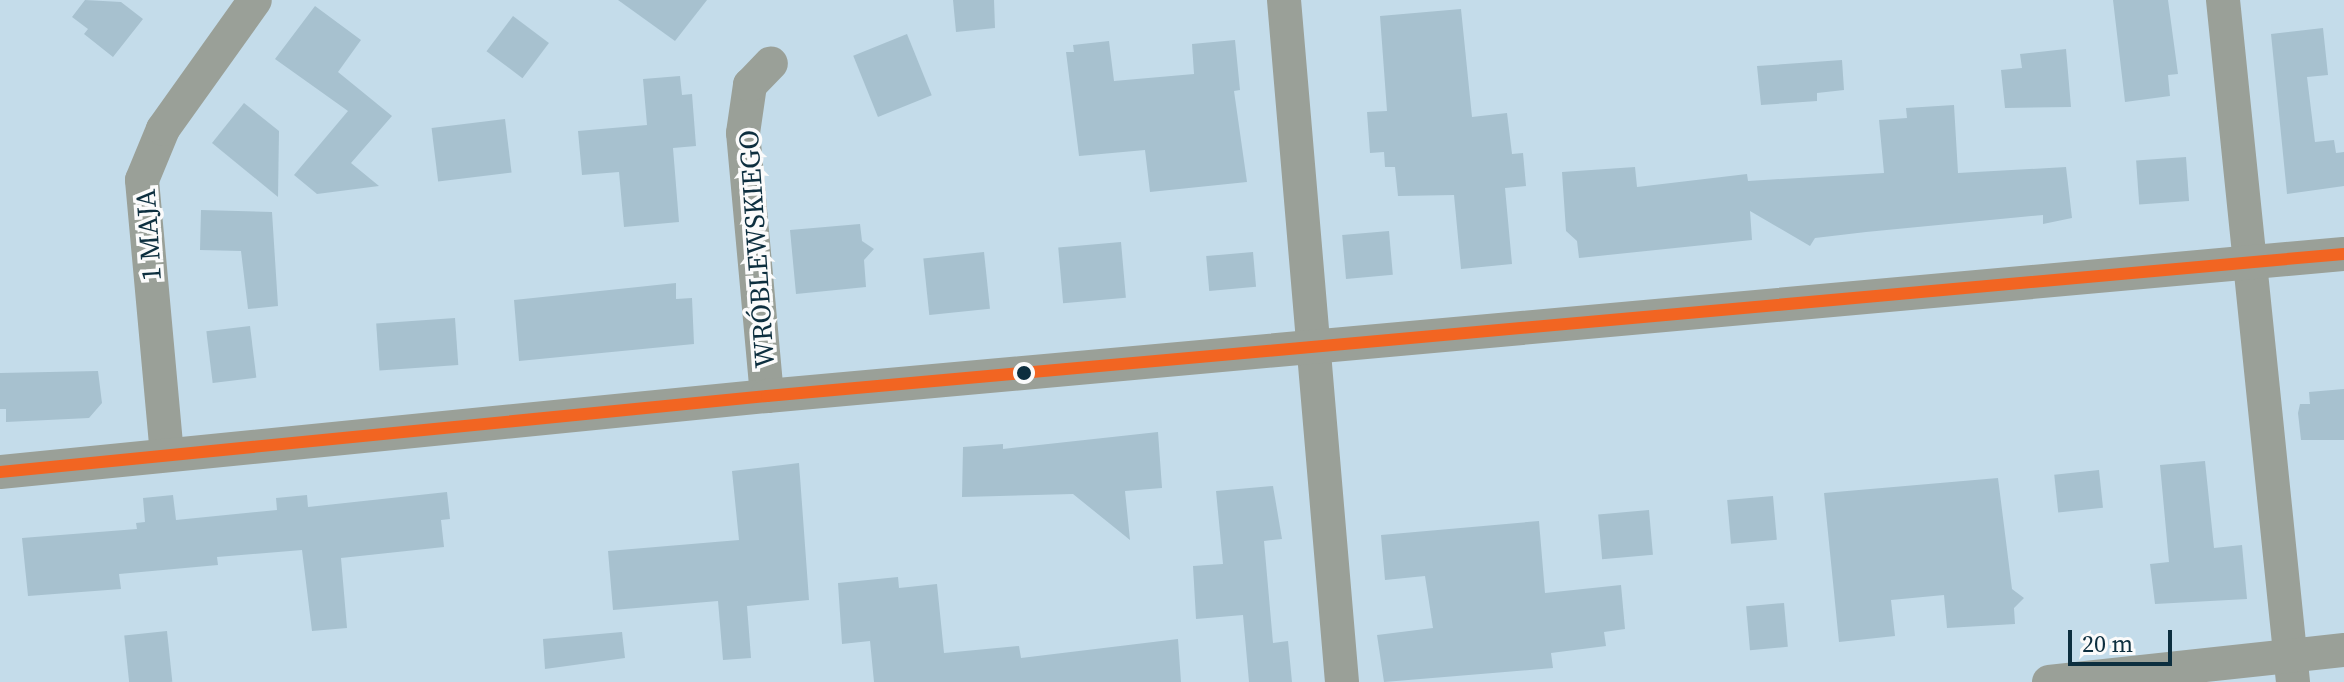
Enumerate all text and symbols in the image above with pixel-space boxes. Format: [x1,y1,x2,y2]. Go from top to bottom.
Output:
street label: WRÓBLEWSKIEGO [731,129,781,369]
street label: 1 MAJA [128,188,168,282]
unlabelled marker [1016,365,1032,381]
scale bar [2072,614,2176,664]
text: 20 m [2082,627,2133,660]

